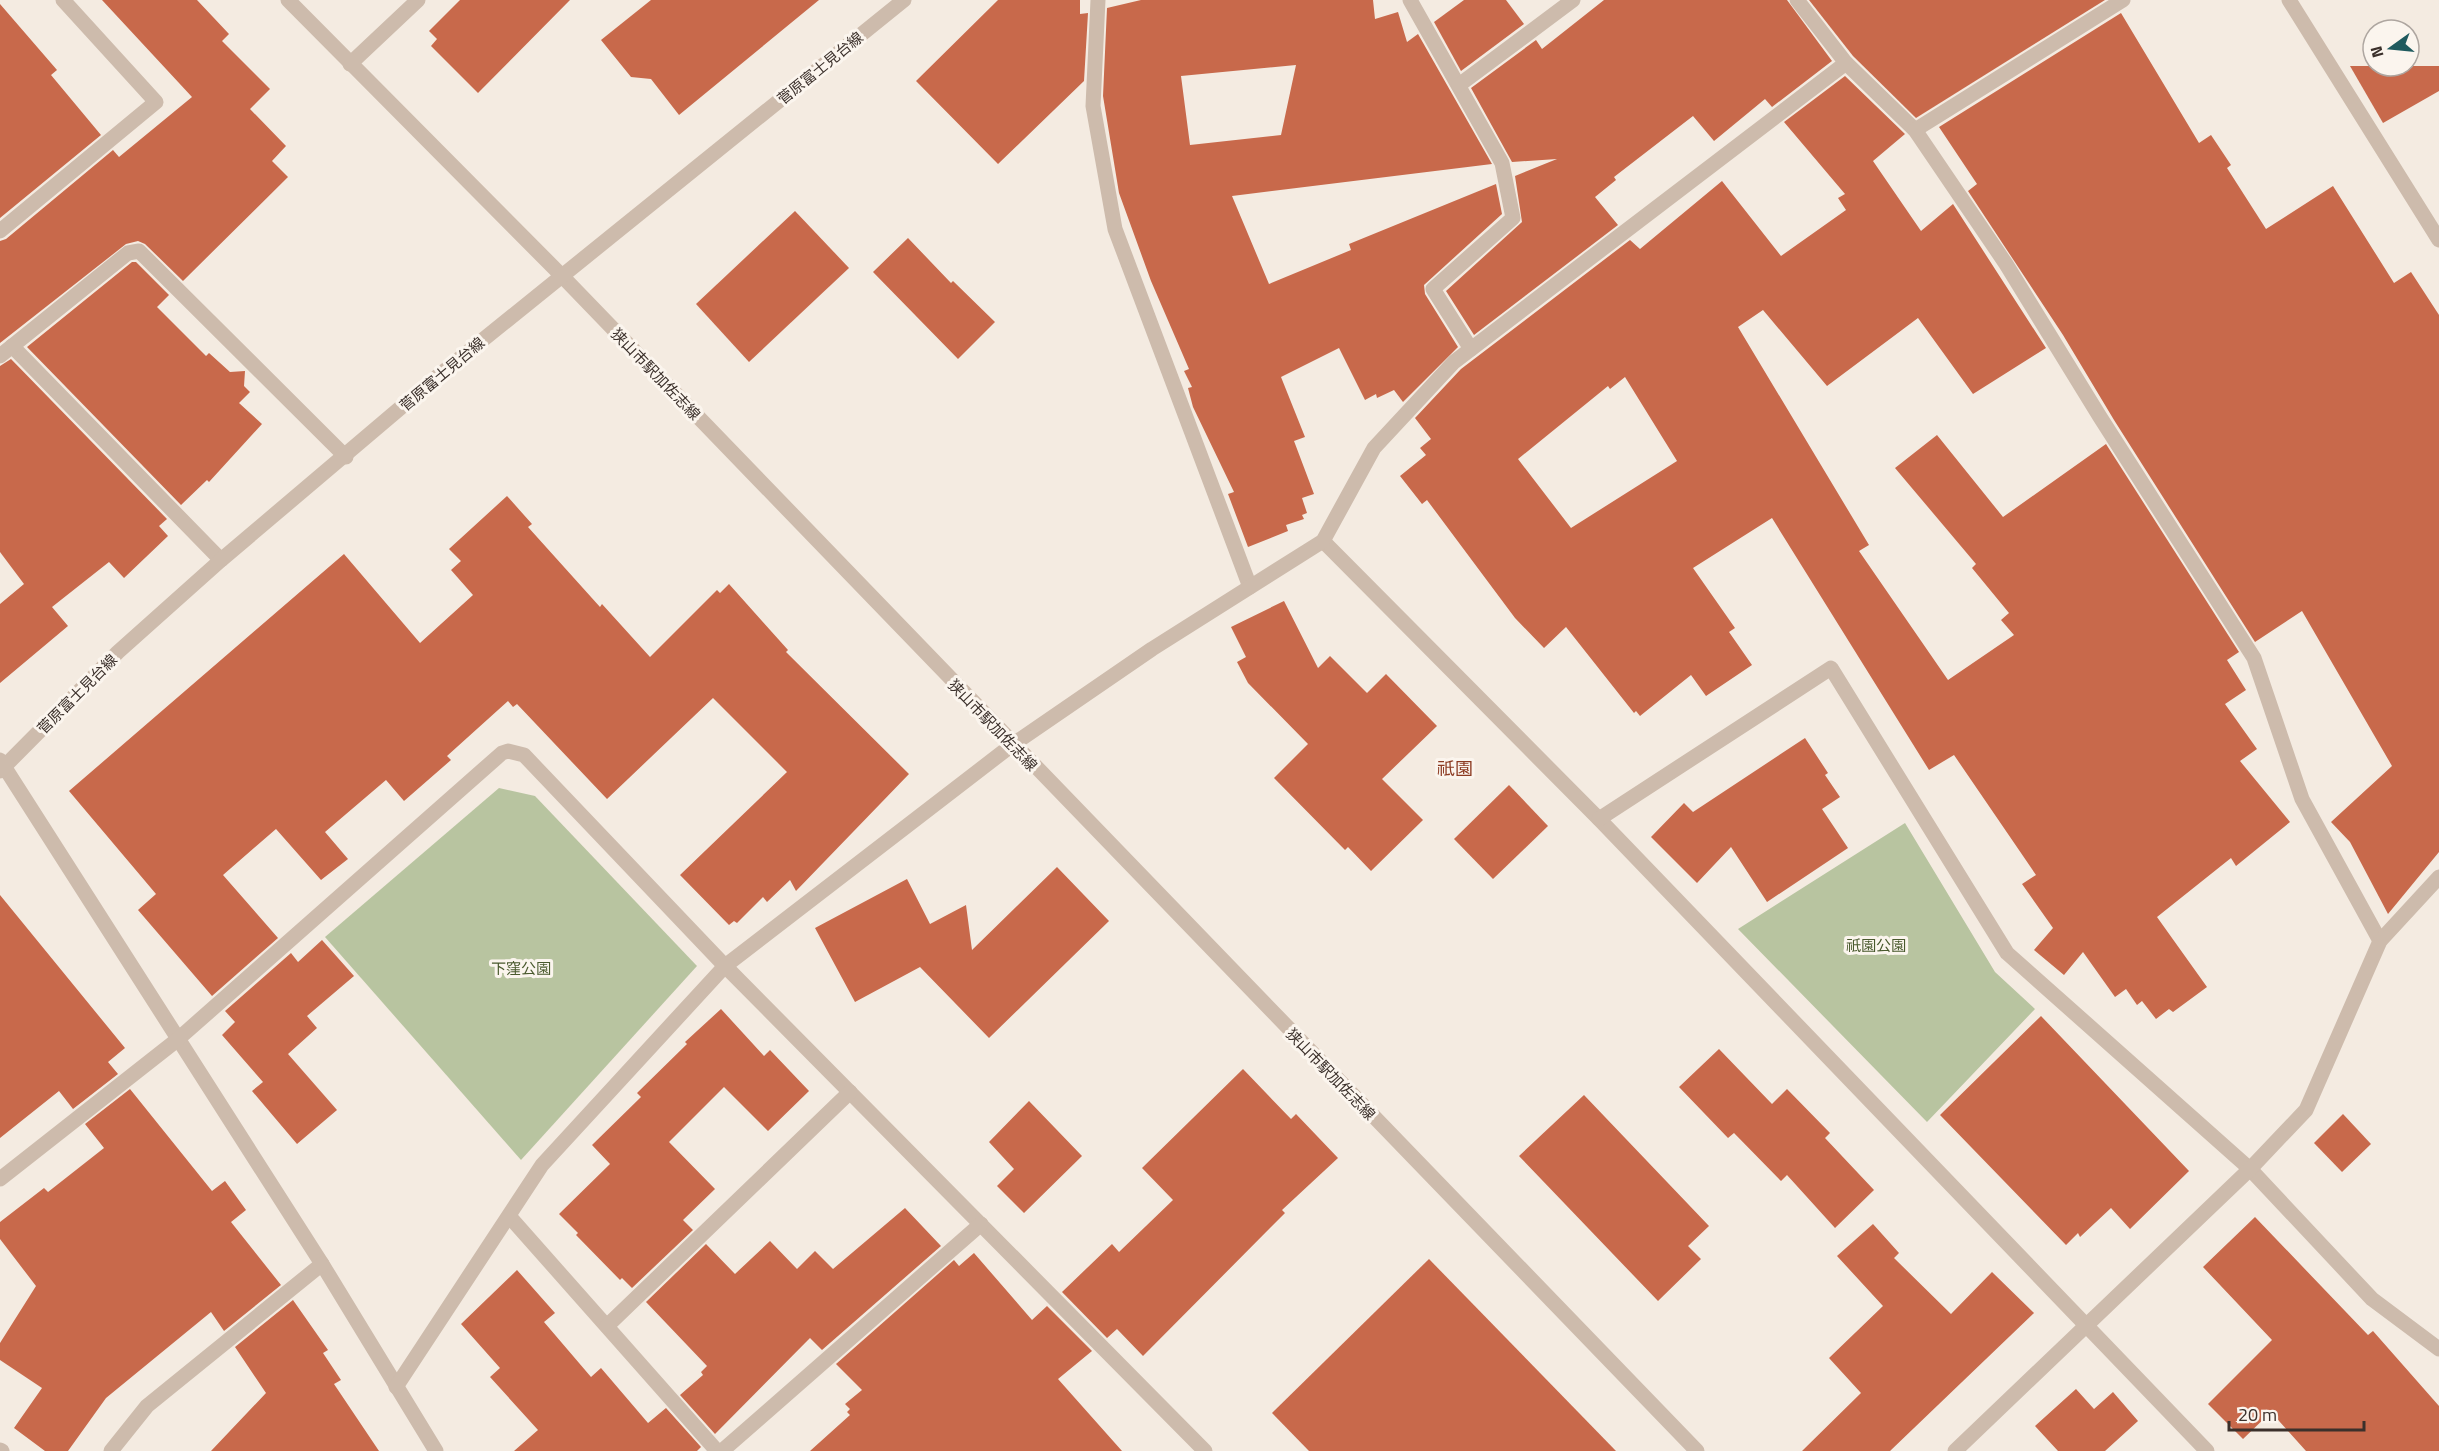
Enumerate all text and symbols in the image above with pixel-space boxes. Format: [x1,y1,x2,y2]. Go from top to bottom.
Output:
north arrow [2361,18,2421,78]
street label: 菅原富士見台線 [772,26,868,110]
text: N [2363,43,2390,60]
street label: 狭山市駅加佐志線 [606,323,706,425]
street label: 菅原富士見台線 [394,331,490,417]
street label: 菅原富士見台線 [32,649,122,739]
street label: 狭山市駅加佐志線 [943,674,1043,776]
district label: 祇園 [1437,755,1473,782]
park label: 祇園公園 [1846,934,1906,957]
park label: 下窪公園 [491,957,551,980]
street label: 狭山市駅加佐志線 [1281,1023,1381,1125]
scale bar [2229,1394,2364,1432]
text: 20 m [2238,1401,2277,1428]

